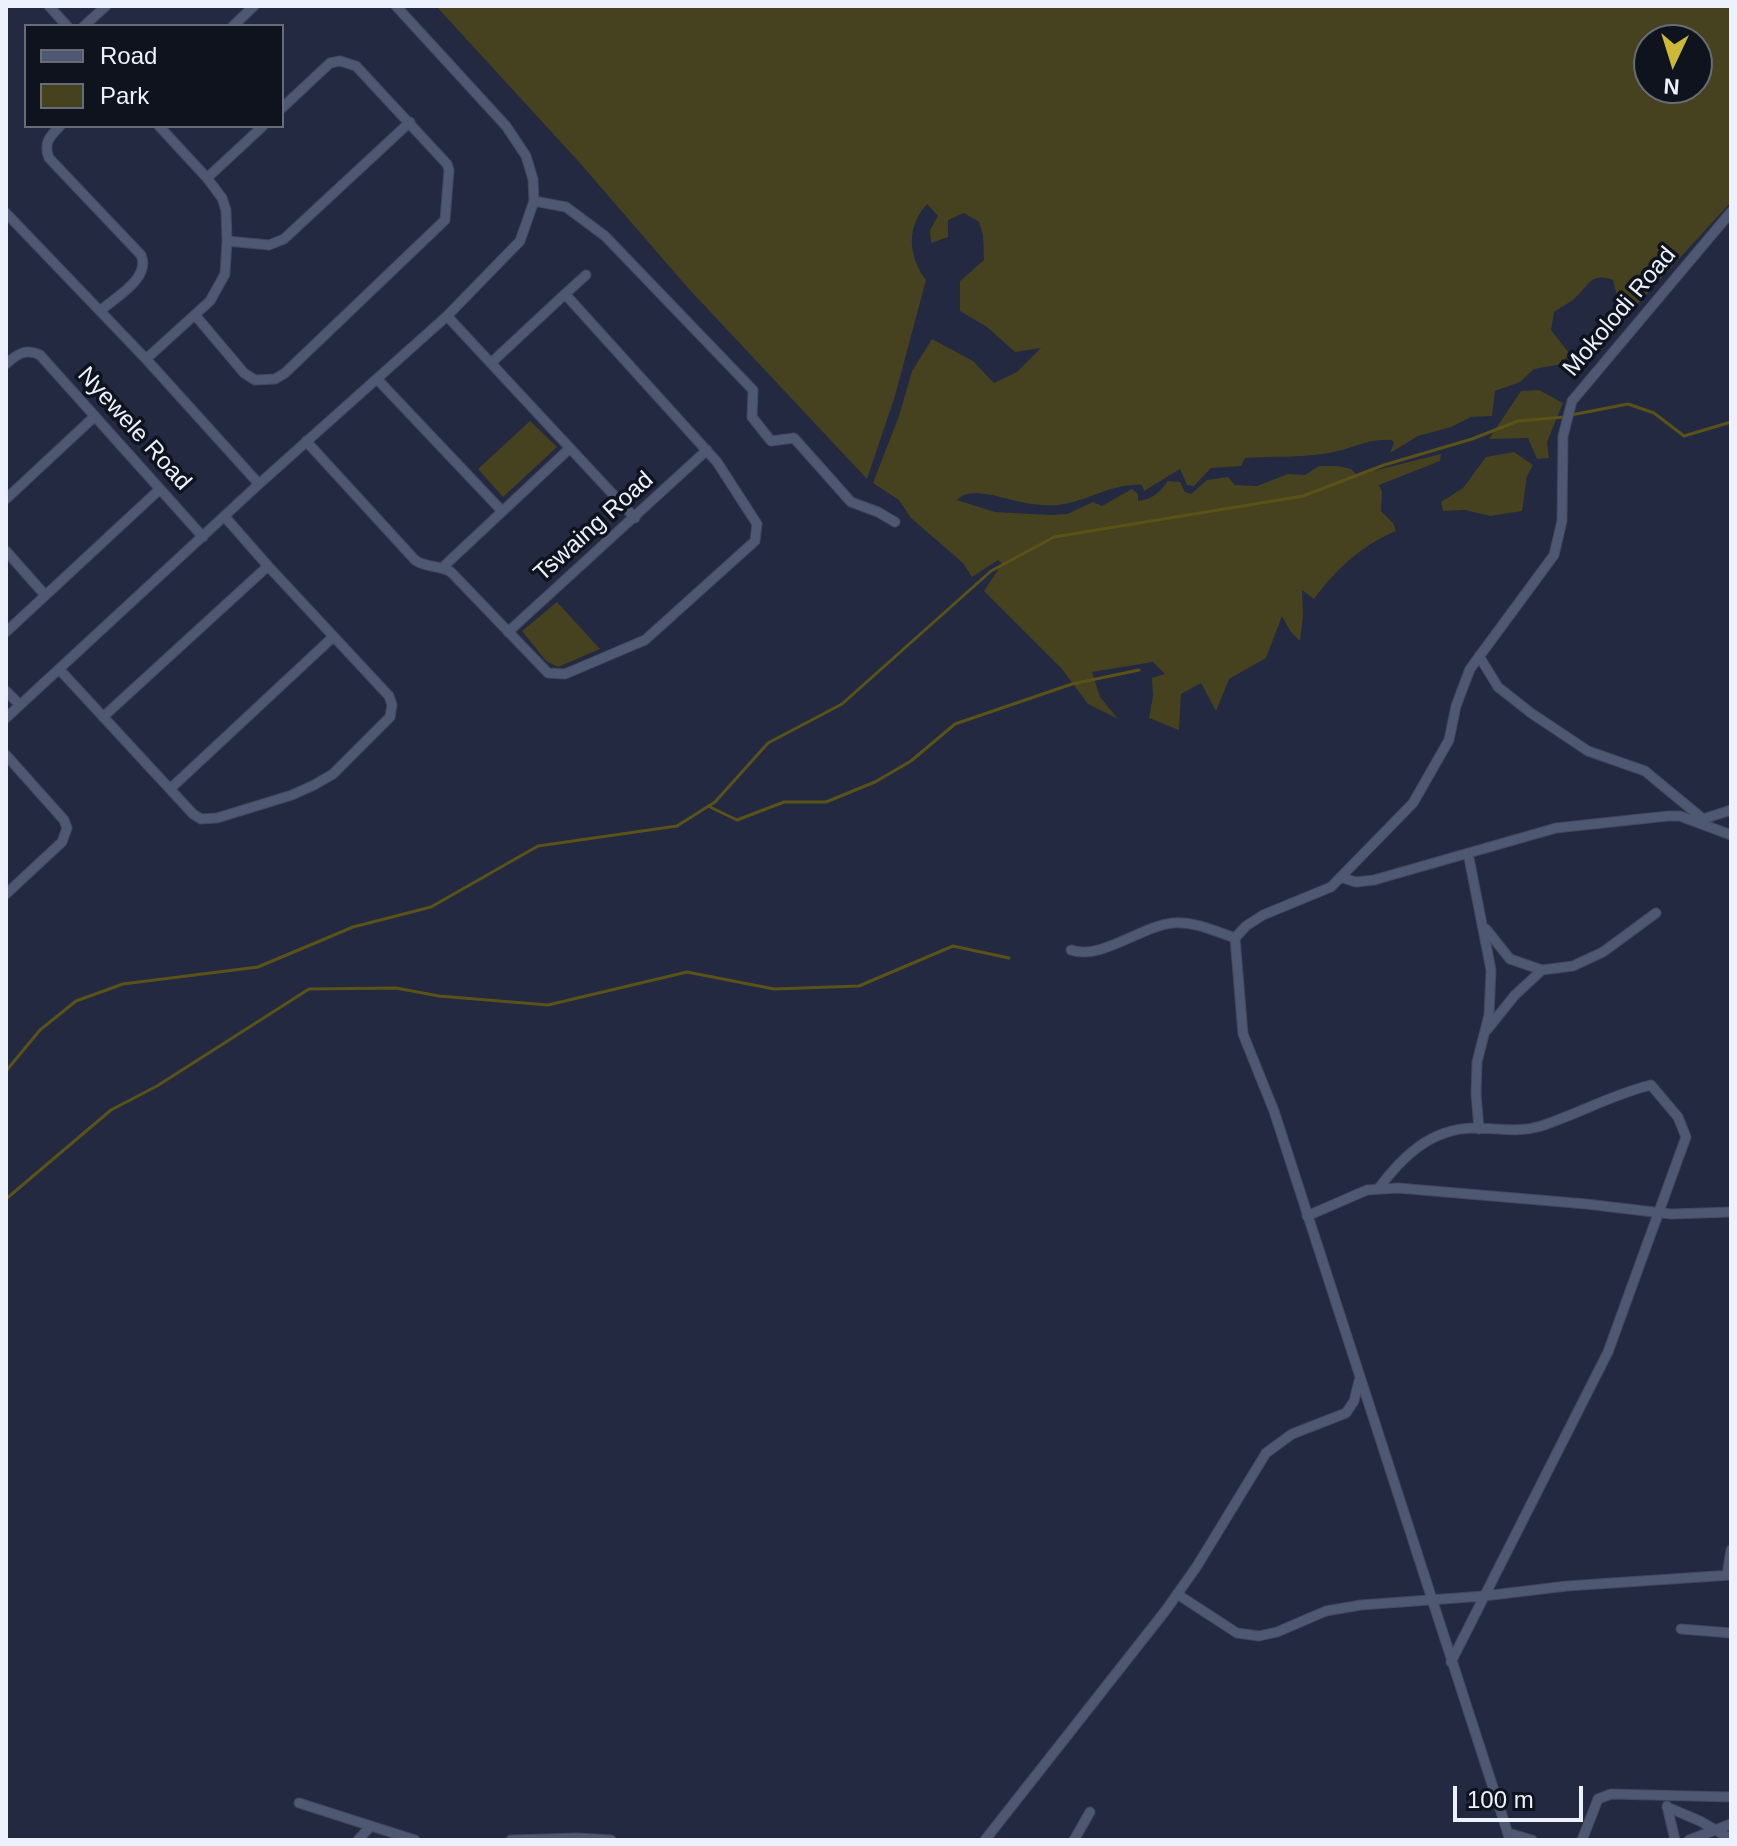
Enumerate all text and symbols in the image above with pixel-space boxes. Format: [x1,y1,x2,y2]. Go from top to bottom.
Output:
legend [24,24,284,128]
north arrow [1633,24,1713,104]
text: Road [100,42,157,69]
text: N [1663,73,1680,99]
text: Park [100,82,149,109]
street label: Mokolodi Road [1558,241,1682,383]
street label: Nyewele Road [71,361,197,497]
street label: Tswaing Road [528,466,660,588]
scale bar [1457,1770,1587,1820]
text: 100 m [1467,1786,1534,1813]

